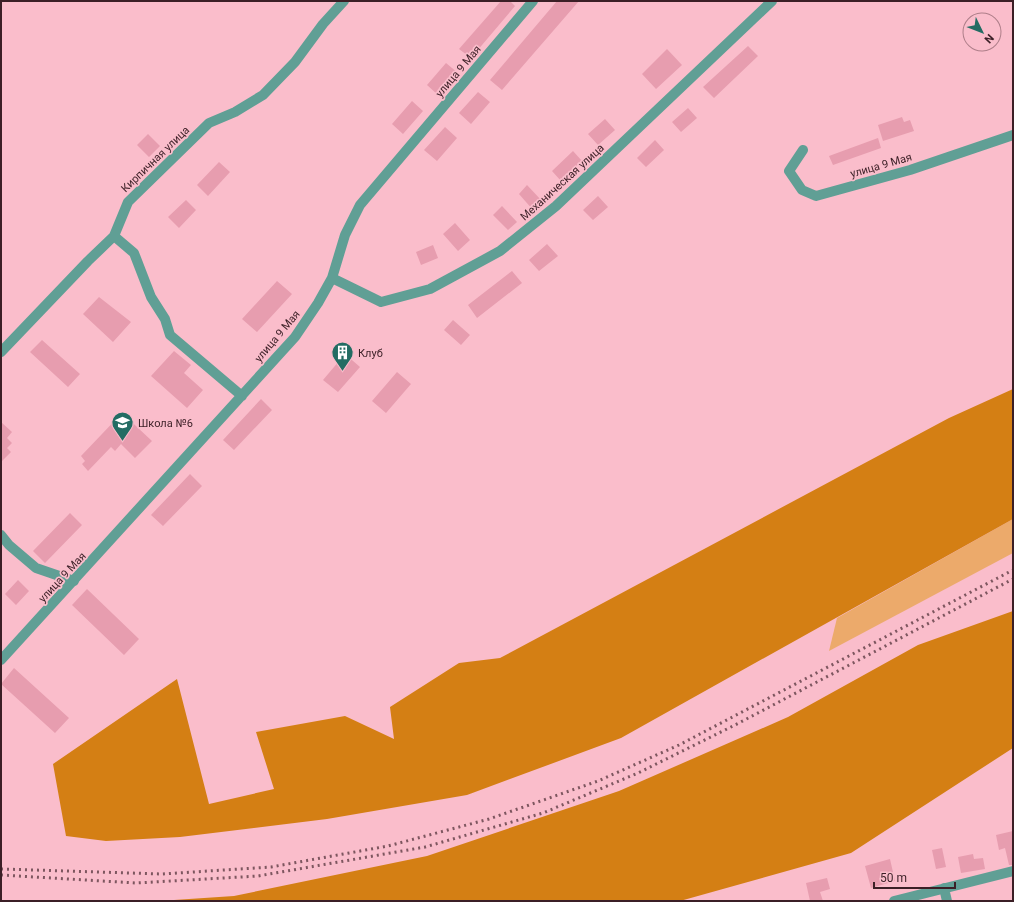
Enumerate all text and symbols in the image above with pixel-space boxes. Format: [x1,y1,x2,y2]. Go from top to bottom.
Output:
north arrow [962,12,1002,52]
text: N [981,31,996,46]
street label: улица 9 Мая [433,43,484,100]
street label: Кирпичная улица [119,124,192,195]
street label: Механическая улица [518,141,607,223]
street label: улица 9 Мая [849,150,913,180]
street label: улица 9 Мая [252,308,303,365]
building icon: Клуб [329,340,355,373]
place label: Клуб [358,347,383,360]
school or university icon: Школа №6 [109,410,135,443]
place label: Школа №6 [138,417,193,430]
street label: улица 9 Мая [36,550,89,605]
scale bar [874,864,955,890]
text: 50 m [880,871,907,885]

